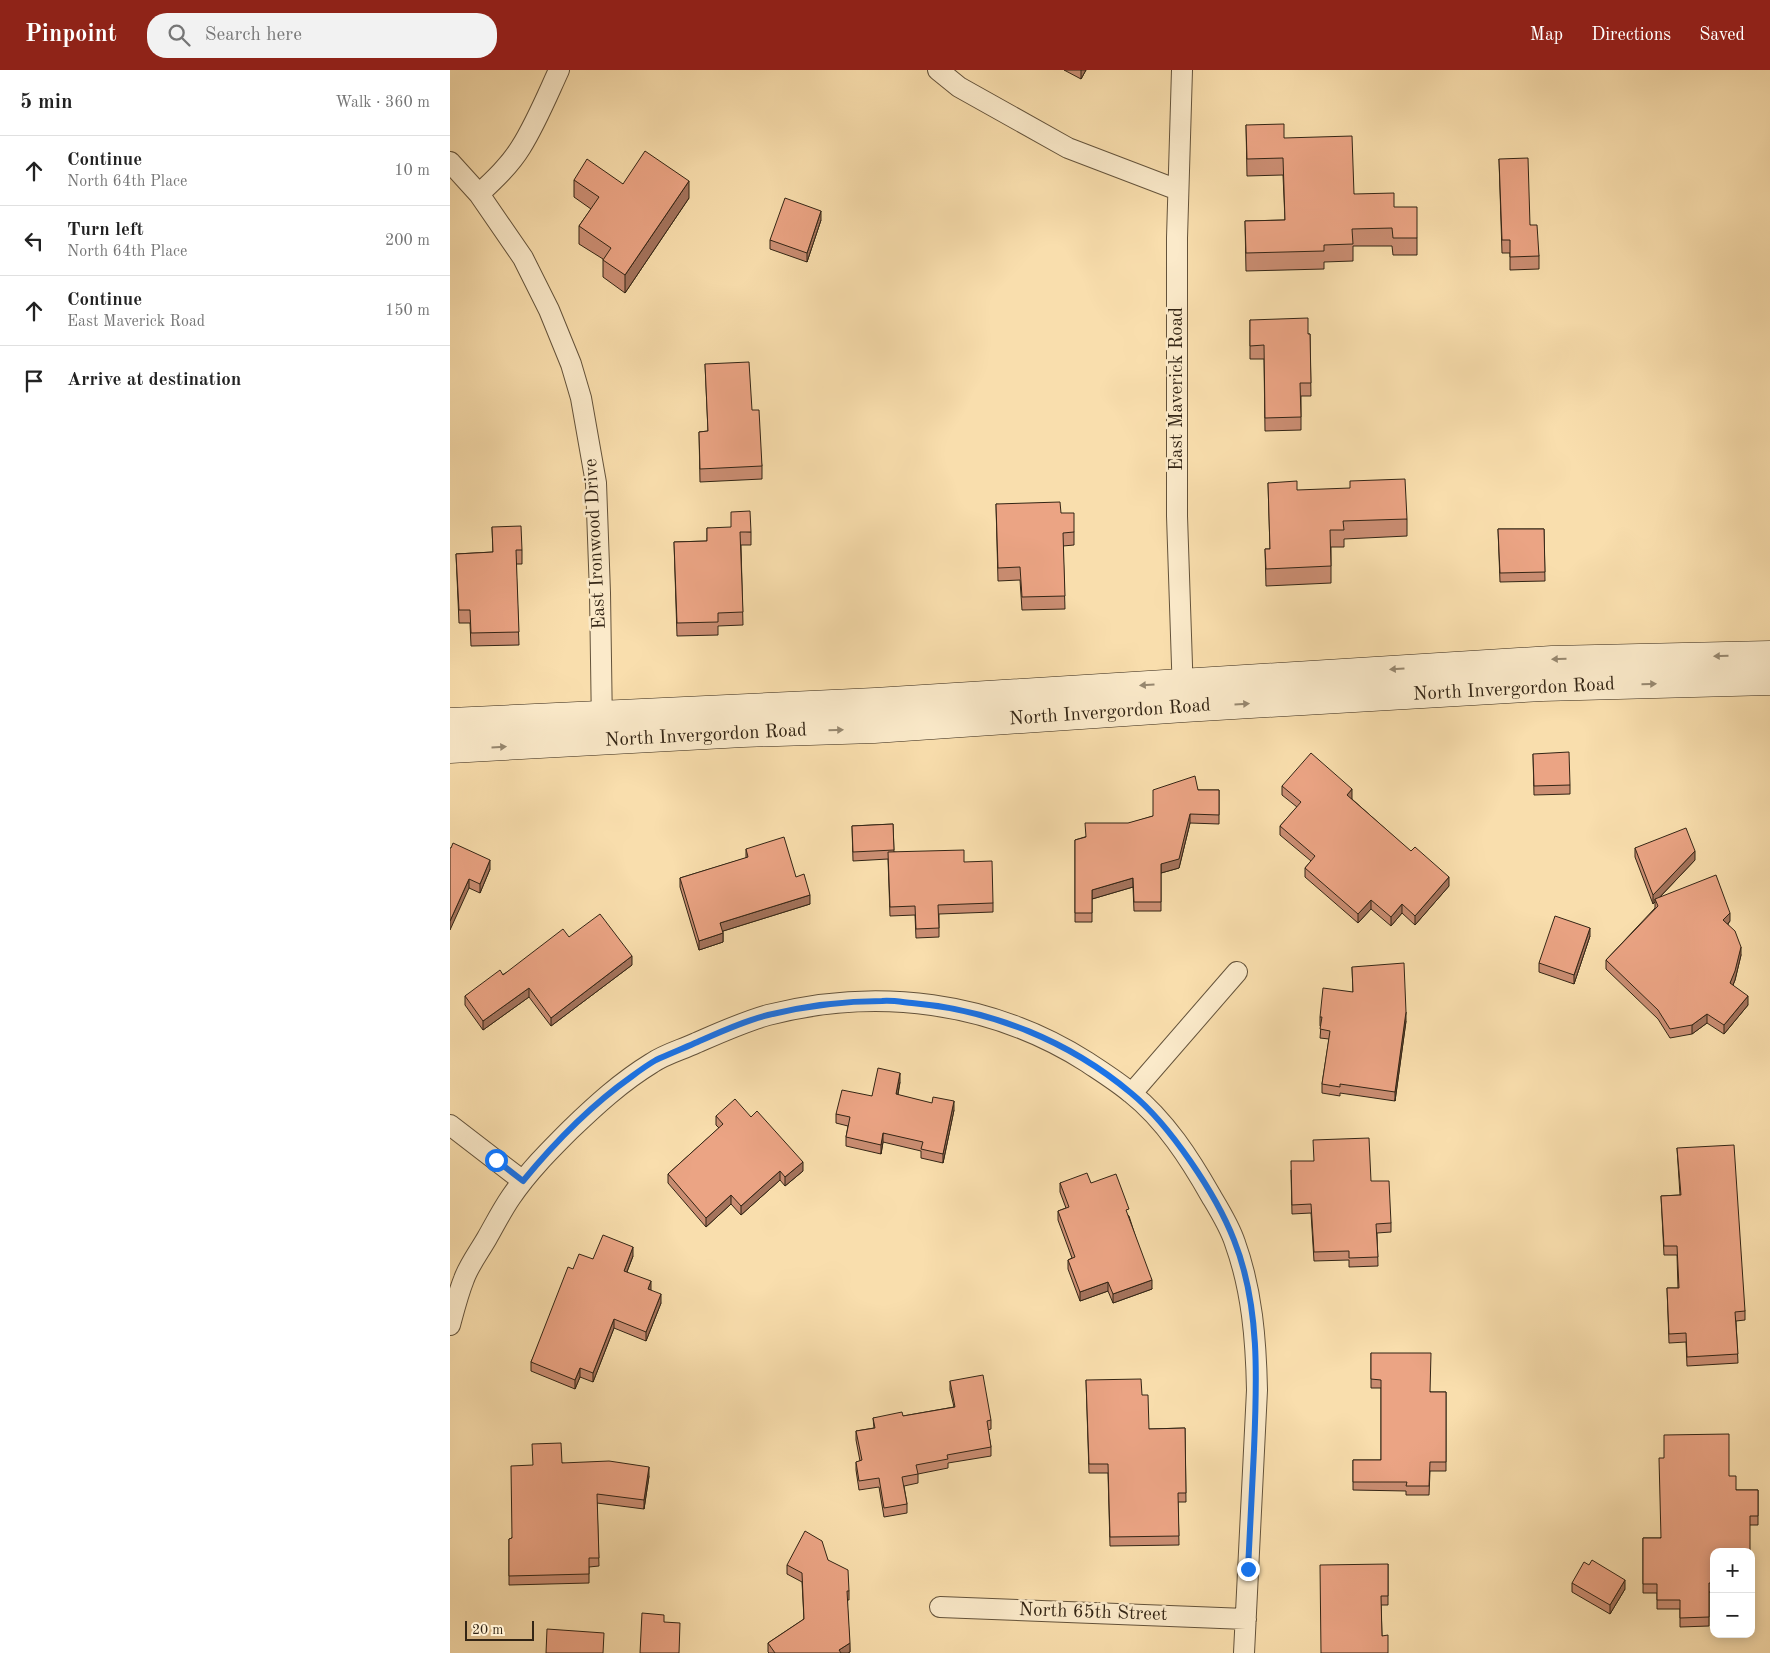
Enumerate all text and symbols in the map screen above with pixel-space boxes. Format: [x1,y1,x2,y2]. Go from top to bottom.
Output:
search box [147,13,497,58]
icon: search [165,21,193,49]
text: Pinpoint [25,23,117,47]
text: Search here [205,26,302,45]
text: Map [1530,26,1563,44]
text: Directions [1591,26,1671,44]
text: Saved [1699,26,1745,44]
text: 5 min [20,92,73,113]
text: Walk · 360 m [335,95,430,111]
text: Continue [67,151,142,170]
icon: ahead [20,157,48,185]
text: 10 m [394,163,430,179]
text: North 64th Place [67,174,187,190]
text: Turn left [67,221,144,240]
icon: left [20,227,48,255]
text: 200 m [385,233,430,249]
text: North 64th Place [67,244,187,260]
text: Continue [67,291,142,310]
icon: ahead [20,297,48,325]
text: 150 m [385,303,430,319]
street label: East Maverick Road [1168,307,1187,471]
text: East Maverick Road [67,314,205,330]
icon: arrive [20,367,48,395]
text: Arrive at destination [67,371,241,390]
street label: East Ironwood Drive [582,458,610,630]
one-way arrow [1713,652,1729,660]
one-way arrow [1551,656,1567,664]
one-way arrow [1388,666,1404,674]
street label: North Invergordon Road [1412,675,1616,705]
one-way arrow [1642,680,1658,688]
one-way arrow [1139,681,1155,689]
street label: North Invergordon Road [1008,696,1212,730]
one-way arrow [1235,700,1251,708]
street label: North Invergordon Road [604,721,808,751]
one-way arrow [828,726,844,734]
one-way arrow [491,742,507,750]
route start [485,1149,508,1172]
map controls [1710,1548,1755,1638]
button: + [1710,1548,1755,1593]
route end [1237,1558,1260,1581]
button: − [1710,1593,1755,1638]
street label: North 65th Street [1018,1601,1168,1625]
scale bar [465,1618,534,1641]
text: 20 m [472,1623,503,1637]

